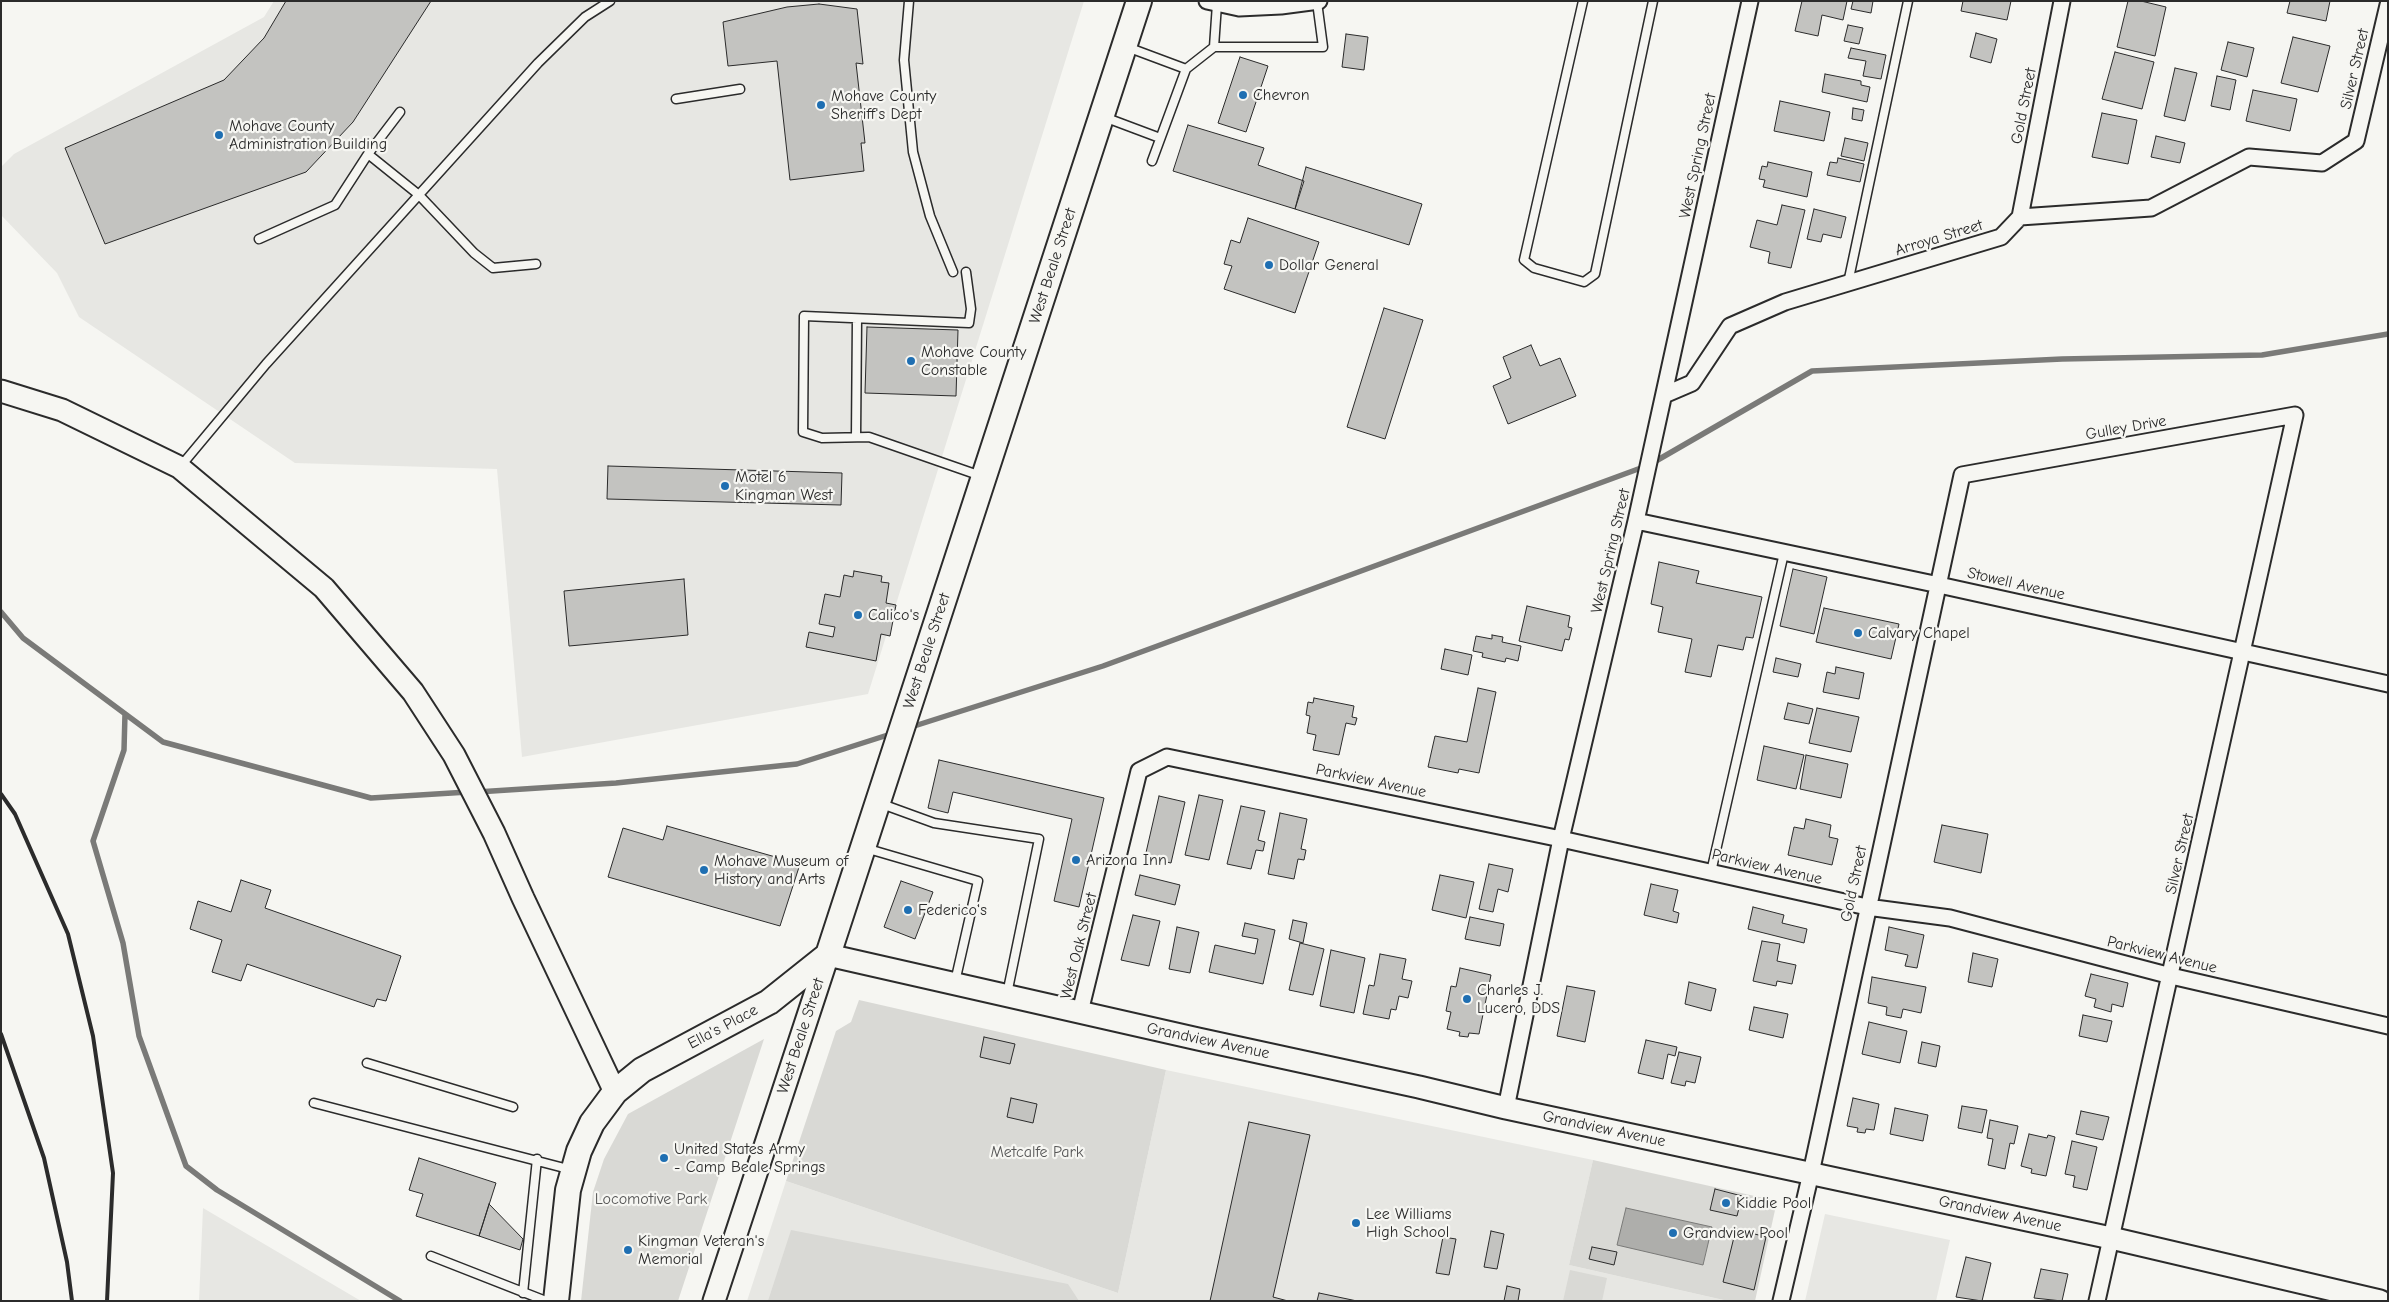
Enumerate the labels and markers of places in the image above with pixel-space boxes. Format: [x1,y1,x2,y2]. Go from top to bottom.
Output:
place label: Chevron [1253,85,1309,105]
place label: Mohave County Sheriff's Dept [831,86,936,124]
marker: Chevron [1237,89,1249,101]
marker: Mohave County Sheriff's Dept [815,99,827,111]
place label: Mohave County Administration Building [229,116,387,154]
marker: Mohave County Administration Building [213,129,225,141]
place label: Dollar General [1279,255,1379,275]
marker: Dollar General [1263,259,1275,271]
place label: Mohave County Constable [921,342,1026,380]
marker: Mohave County Constable [905,355,917,367]
place label: Motel 6 Kingman West [735,467,833,505]
marker: Motel 6 Kingman West [719,480,731,492]
place label: Calico's [868,605,919,625]
marker: Calico's [852,609,864,621]
place label: Calvary Chapel [1868,623,1970,643]
marker: Calvary Chapel [1852,627,1864,639]
place label: Arizona Inn [1086,850,1167,870]
place label: Mohave Museum of History and Arts [714,851,848,889]
marker: Arizona Inn [1070,854,1082,866]
marker: Mohave Museum of History and Arts [698,864,710,876]
place label: Federico's [918,900,987,920]
marker: Federico's [902,904,914,916]
place label: Charles J. Lucero, DDS [1477,980,1560,1018]
marker: Charles J. Lucero, DDS [1461,993,1473,1005]
place label: United States Army - Camp Beale Springs [674,1139,825,1177]
marker: United States Army - Camp Beale Springs [658,1152,670,1164]
place label: Kiddie Pool [1736,1193,1811,1213]
marker: Kiddie Pool [1720,1197,1732,1209]
place label: Lee Williams High School [1366,1204,1451,1242]
marker: Lee Williams High School [1350,1217,1362,1229]
place label: Grandview Pool [1683,1223,1788,1243]
marker: Grandview Pool [1667,1227,1679,1239]
place label: Kingman Veteran's Memorial [638,1231,764,1269]
marker: Kingman Veteran's Memorial [622,1244,634,1256]

